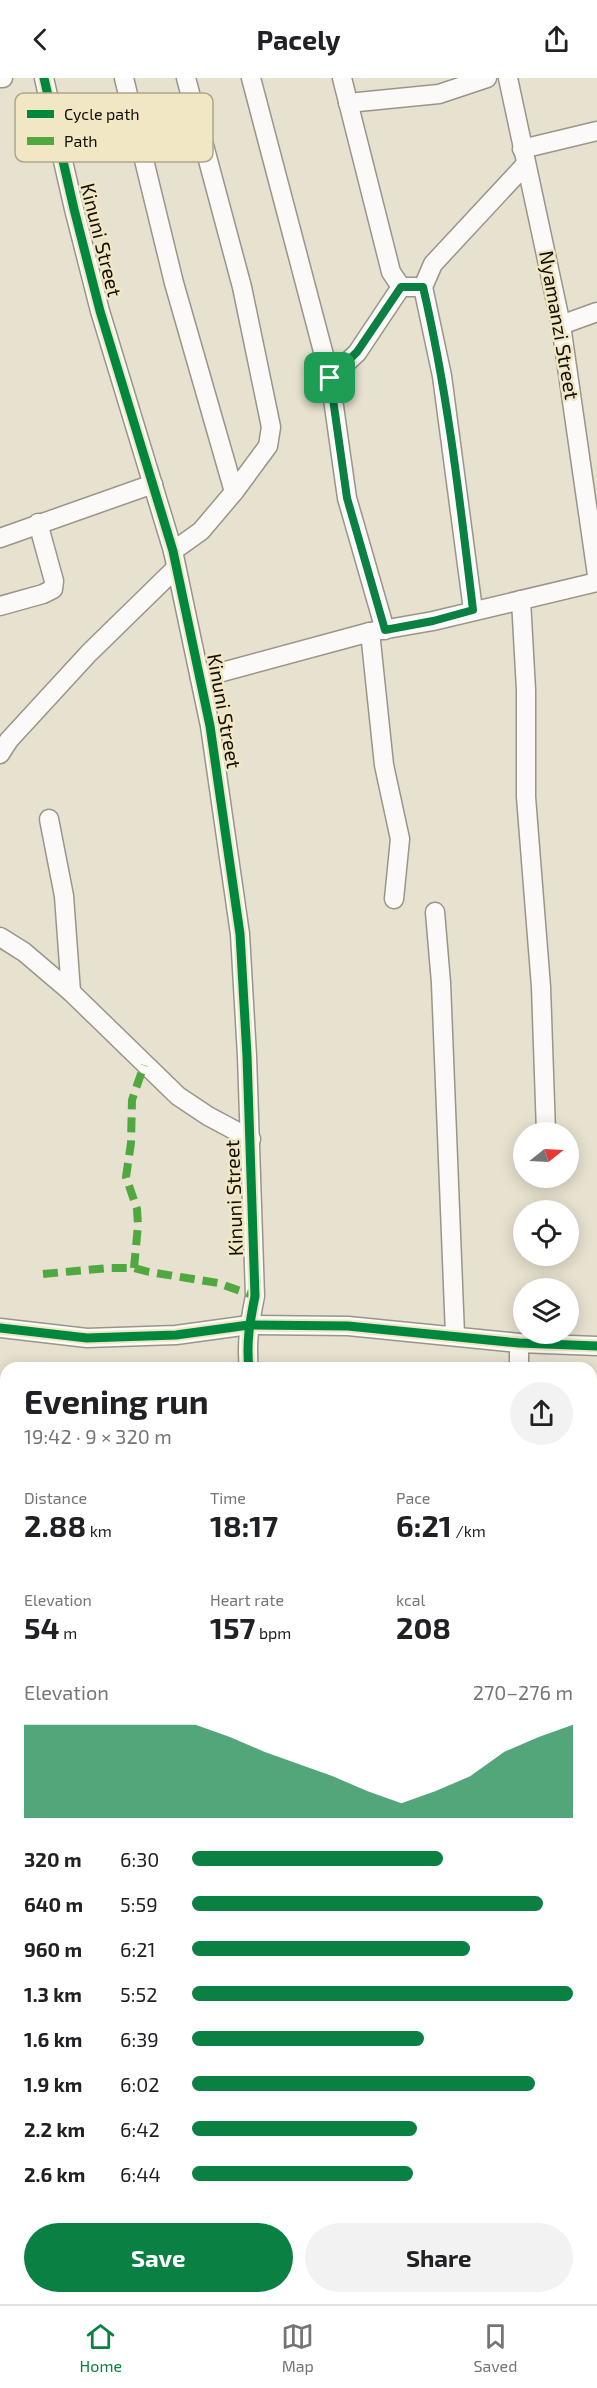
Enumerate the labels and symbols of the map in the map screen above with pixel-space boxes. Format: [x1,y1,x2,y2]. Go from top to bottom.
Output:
legend [15,93,213,162]
text: Cycle path [64,104,140,123]
text: Path [64,131,98,150]
street label: Kinuni Street [76,180,128,300]
street label: Nyamanzi Street [535,248,585,402]
pin [304,352,355,403]
street label: Kinuni Street [203,651,247,771]
north arrow [513,1122,579,1188]
street label: Kinuni Street [219,1139,247,1257]

